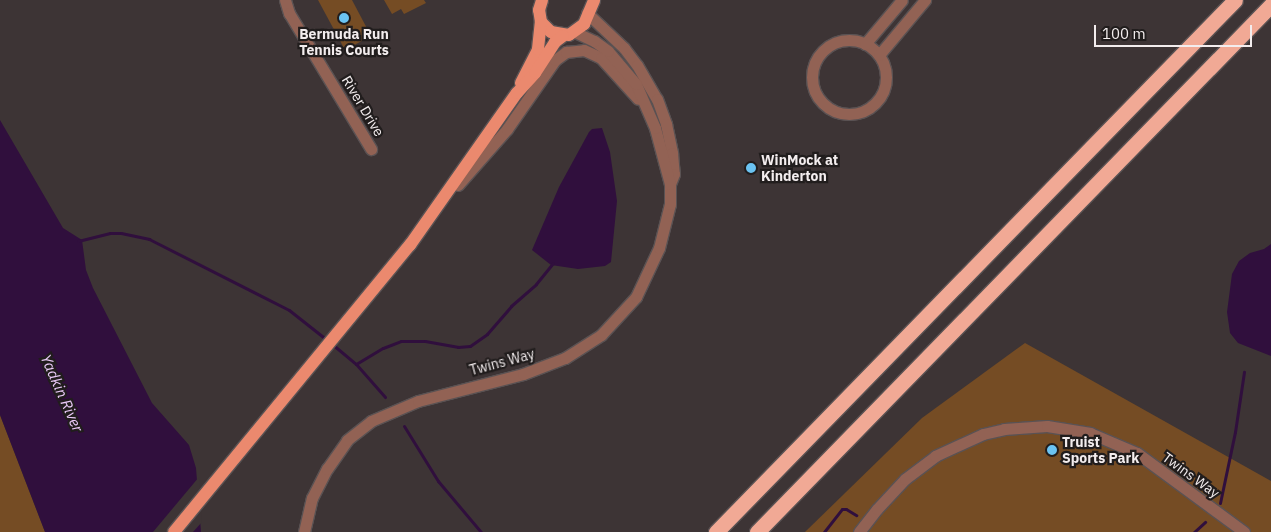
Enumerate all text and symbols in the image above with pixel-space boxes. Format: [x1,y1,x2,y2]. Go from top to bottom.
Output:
marker: Bermuda Run Tennis Courts [338,12,350,24]
scale bar [1096,15,1254,47]
text: 100 m [1102,24,1146,43]
place label: Bermuda Run Tennis Courts [299,26,389,58]
street label: River Drive [338,73,388,139]
place label: WinMock at Kinderton [761,152,838,184]
marker: WinMock at Kinderton [745,162,757,174]
street label: Twins Way [468,345,536,379]
water label: Yadkin River [37,352,87,434]
place label: Truist Sports Park [1062,434,1139,467]
marker: Truist Sports Park [1046,444,1058,456]
street label: Twins Way [1159,449,1223,501]

